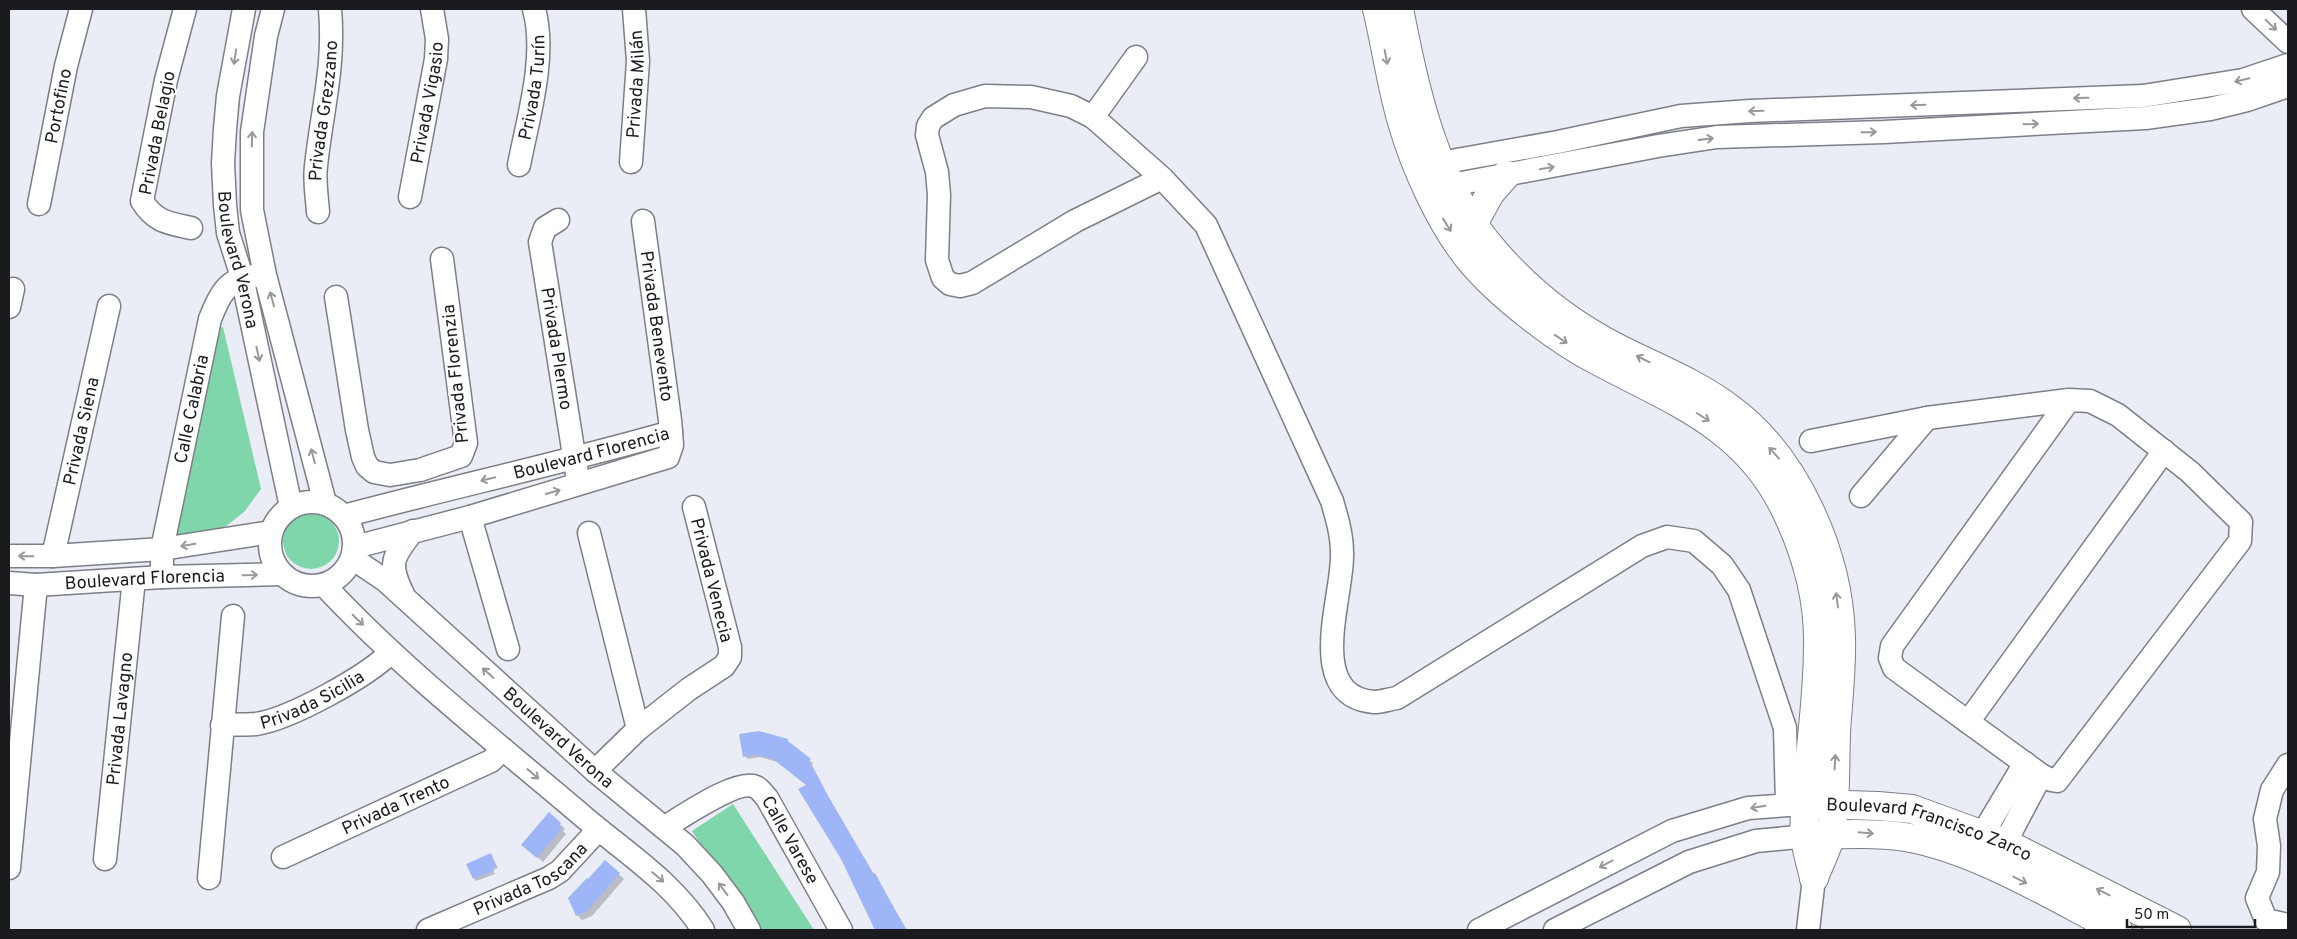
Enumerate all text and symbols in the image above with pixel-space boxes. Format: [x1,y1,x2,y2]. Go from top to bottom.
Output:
one-way arrow [2264,19,2277,31]
street label: Privada Milán [623,29,651,139]
street label: Privada Turín [514,34,551,143]
street label: Privada Grezzano [305,40,344,181]
street label: Privada Vigasio [406,41,450,166]
one-way arrow [229,48,239,64]
one-way arrow [1382,48,1392,64]
street label: Portofino [41,67,78,146]
street label: Privada Belagio [135,69,182,197]
one-way arrow [2234,75,2250,85]
one-way arrow [2073,94,2089,103]
one-way arrow [1910,100,1926,110]
one-way arrow [1748,107,1764,116]
one-way arrow [2023,120,2039,129]
one-way arrow [1860,128,1876,137]
one-way arrow [247,131,256,147]
one-way arrow [1698,134,1714,144]
one-way arrow [1538,163,1554,173]
street label: Boulevard Verona [211,190,263,331]
one-way arrow [1443,217,1453,231]
street label: Privada Benevento [634,249,678,403]
street label: Privada Plermo [534,286,577,412]
one-way arrow [266,291,276,307]
street label: Privada Florenzia [438,303,475,445]
one-way arrow [1554,334,1568,344]
one-way arrow [254,346,263,362]
street label: Calle Calabria [170,353,215,466]
one-way arrow [1636,354,1651,363]
street label: Privada Siena [59,375,106,488]
one-way arrow [1696,412,1710,422]
street label: Boulevard Florencia [511,423,672,486]
one-way arrow [1768,446,1780,459]
one-way arrow [307,449,317,465]
one-way arrow [480,475,496,484]
one-way arrow [545,487,561,497]
street label: Privada Venecia [684,516,737,645]
one-way arrow [181,540,197,550]
one-way arrow [19,551,35,561]
street label: Boulevard Florencia [64,565,225,596]
one-way arrow [241,570,257,580]
one-way arrow [1832,593,1842,609]
one-way arrow [352,614,364,626]
street label: Privada Lavagno [103,651,139,787]
street label: Privada Sicilia [258,666,369,736]
one-way arrow [481,667,494,679]
street label: Boulevard Verona [497,683,618,794]
one-way arrow [1830,755,1839,771]
one-way arrow [526,768,539,779]
street label: Privada Trento [339,772,454,841]
street label: Calle Varese [755,792,823,889]
street label: Boulevard Francisco Zarco [1826,794,2035,868]
one-way arrow [1750,802,1766,812]
one-way arrow [1858,828,1874,838]
street label: Privada Toscana [470,838,593,922]
one-way arrow [1599,859,1614,869]
one-way arrow [651,872,664,883]
one-way arrow [2013,875,2028,885]
one-way arrow [718,882,728,896]
one-way arrow [2095,887,2110,897]
scale bar [2127,896,2254,928]
text: 50 m [2134,906,2169,925]

